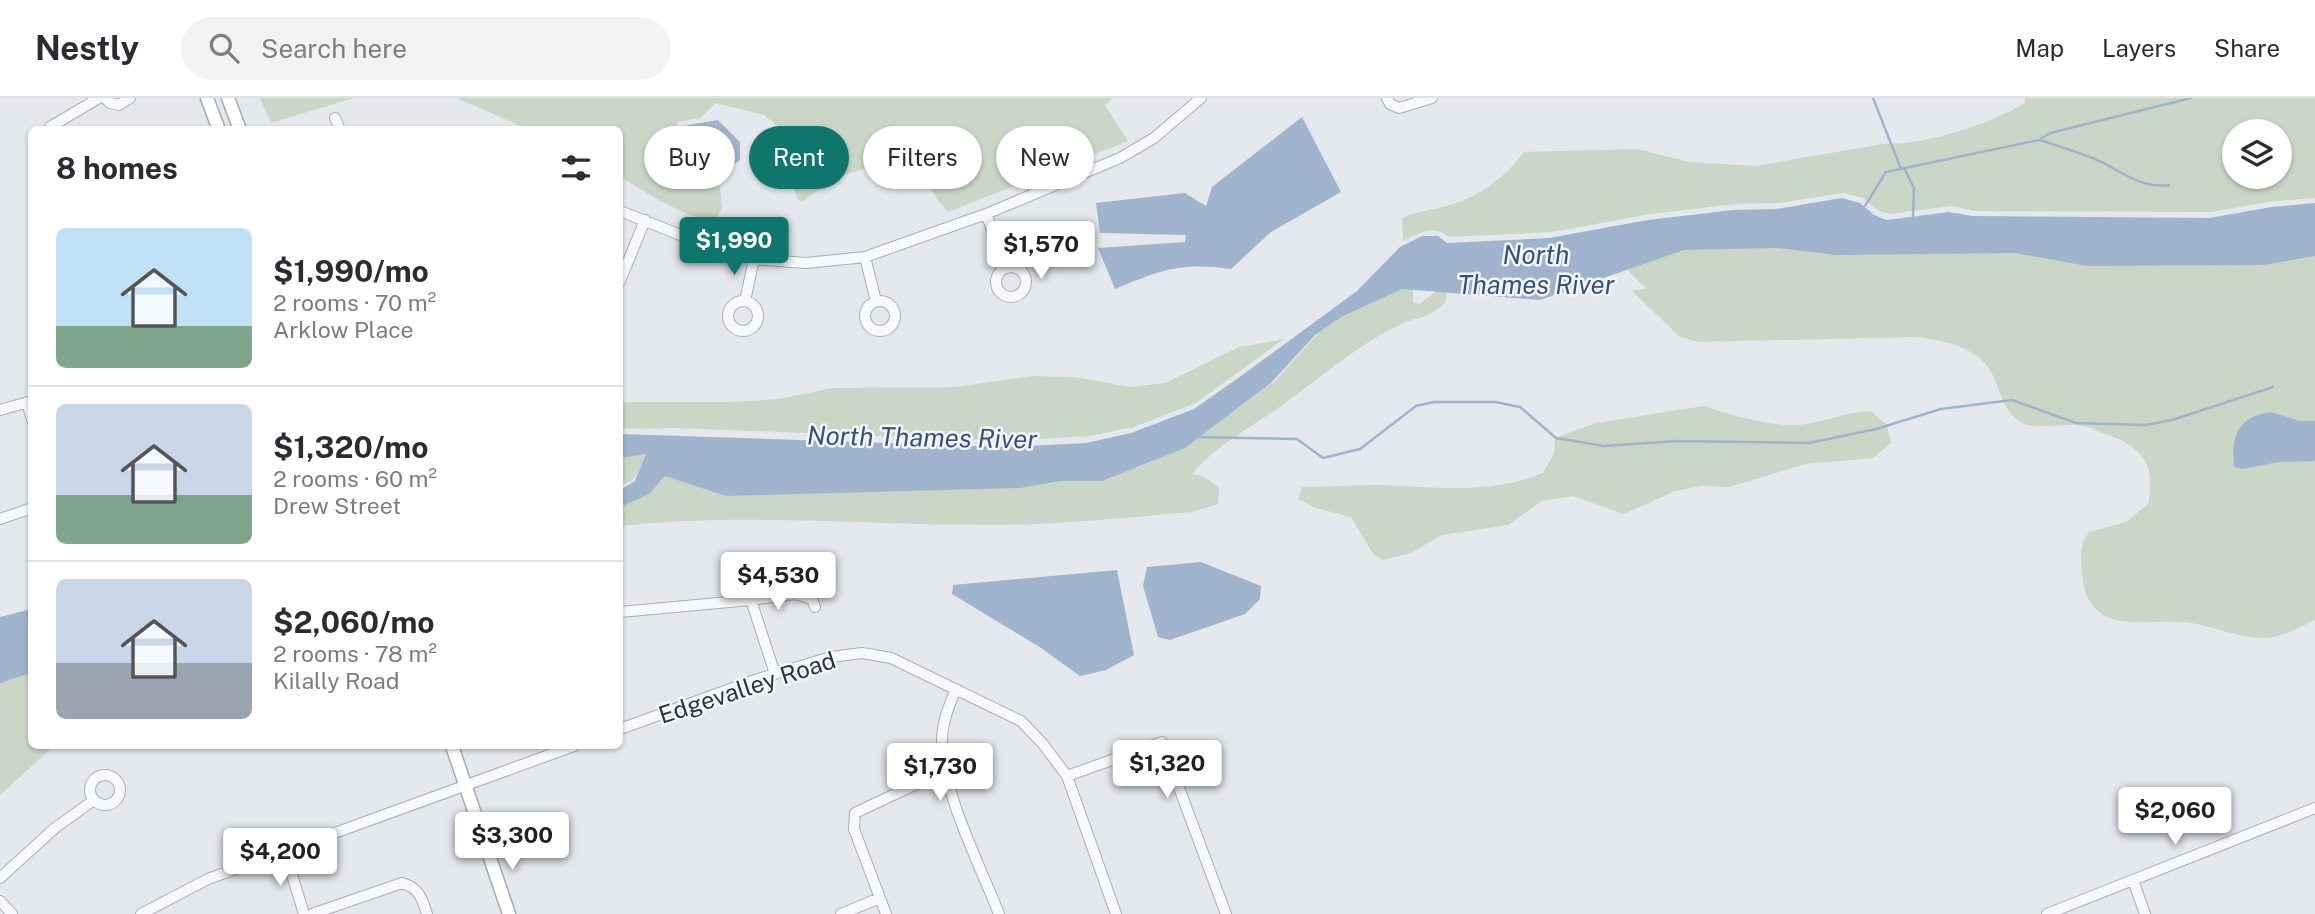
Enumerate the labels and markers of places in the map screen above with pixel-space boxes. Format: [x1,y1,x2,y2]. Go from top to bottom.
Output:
pin: $1,990 [677,218,791,277]
pin: $1,570 [984,222,1098,281]
pin: $4,530 [721,552,835,612]
pin: $1,320 [1110,740,1224,800]
pin: $1,730 [883,744,997,803]
pin: $2,060 [2118,788,2232,847]
pin: $3,300 [455,812,569,872]
pin: $4,200 [223,828,337,888]

